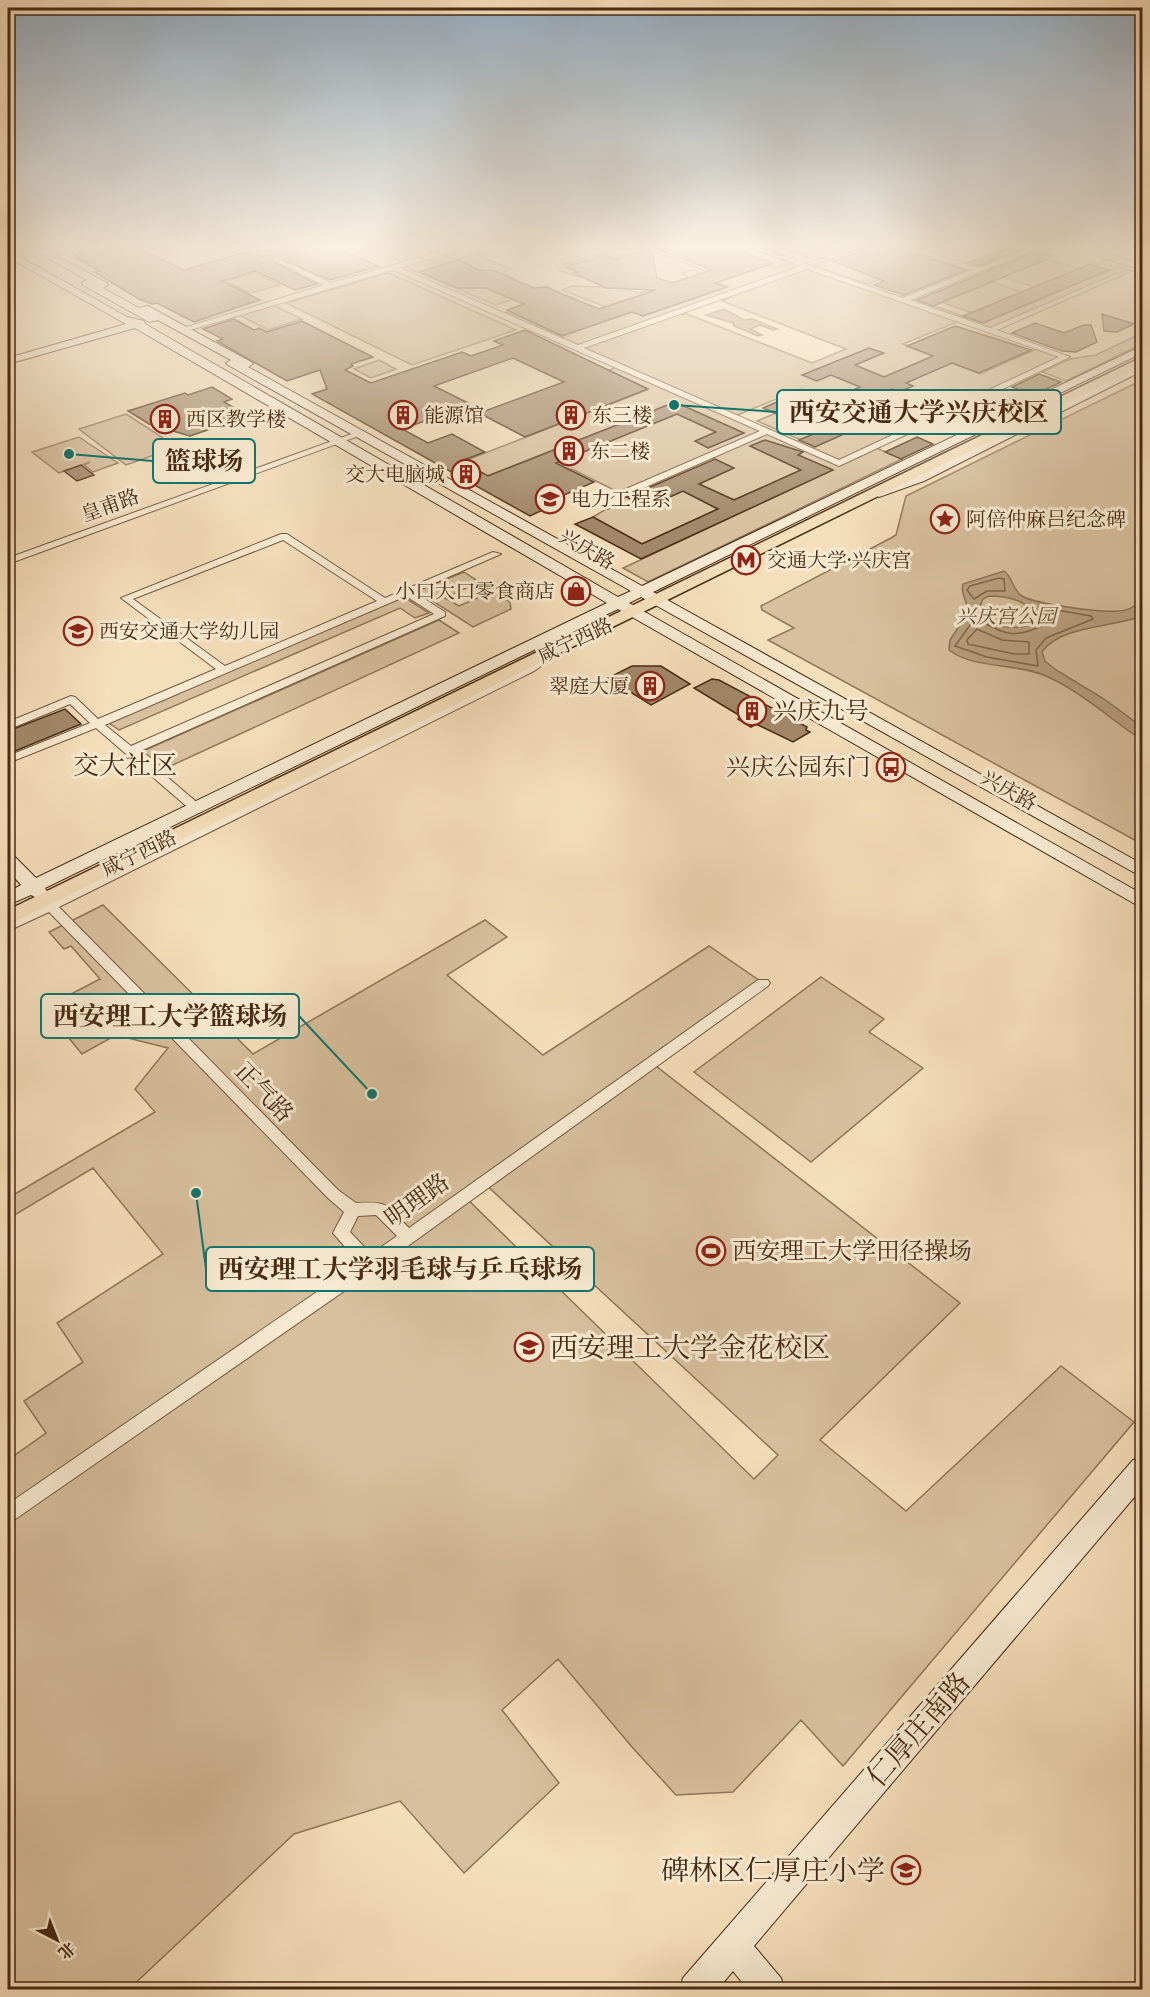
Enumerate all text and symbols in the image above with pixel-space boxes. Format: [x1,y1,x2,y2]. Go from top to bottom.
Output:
callout: 西安交通大学兴庆校区 [777,390,1061,434]
text: 西安交通大学兴庆校区 [789,396,1049,428]
building icon: 能源馆 [387,399,419,431]
building icon: 东三楼 [555,399,587,431]
building icon: 西区教学楼 [149,403,181,435]
place label: 能源馆 [424,403,484,427]
place label: 东三楼 [592,403,652,427]
place label: 西区教学楼 [186,407,286,431]
building icon: 东二楼 [553,435,585,467]
callout: 篮球场 [153,439,255,483]
place label: 东二楼 [590,439,650,463]
text: 篮球场 [165,445,243,477]
building icon: 交大电脑城 [450,458,482,490]
place label: 交大电脑城 [345,462,445,486]
street label: 皇甫路 [78,483,142,527]
school or university icon: 电力工程系 [534,483,566,515]
place label: 电力工程系 [571,487,671,511]
place icon: 阿倍仲麻吕纪念碑 [929,503,961,535]
place label: 阿倍仲麻吕纪念碑 [966,507,1126,531]
street label: 兴庆路 [555,524,619,574]
metro station icon: 交通大学·兴庆宫 [730,544,762,576]
place label: 交通大学·兴庆宫 [767,548,911,572]
shop icon: 小口大口零食商店 [560,575,592,607]
place label: 小口大口零食商店 [395,579,555,603]
park label: 兴庆宫公园 [956,604,1059,628]
street label: 咸宁西路 [534,612,616,668]
school or university icon: 西安交通大学幼儿园 [62,615,94,647]
place label: 西安交通大学幼儿园 [99,619,279,643]
building icon: 翠庭大厦 [634,670,666,702]
place label: 翠庭大厦 [549,674,629,698]
building icon: 兴庆九号 [736,695,768,727]
place label: 兴庆九号 [773,696,869,726]
district label: 交大社区 [73,749,177,781]
bus stop icon: 兴庆公园东门 [875,751,907,783]
place label: 兴庆公园东门 [726,752,870,782]
street label: 兴庆路 [977,765,1041,815]
street label: 咸宁西路 [98,825,180,881]
callout: 西安理工大学篮球场 [41,994,299,1038]
text: 西安理工大学篮球场 [53,1000,287,1032]
street label: 正气路 [228,1056,300,1128]
street label: 明理路 [379,1167,455,1233]
sports icon: 西安理工大学田径操场 [695,1235,727,1267]
place label: 西安理工大学田径操场 [732,1236,972,1266]
callout: 西安理工大学羽毛球与乒乓球场 [206,1247,594,1291]
text: 西安理工大学羽毛球与乒乓球场 [218,1253,582,1285]
place label: 西安理工大学金花校区 [550,1330,830,1365]
school or university icon: 西安理工大学金花校区 [513,1331,545,1363]
street label: 仁厚庄南路 [859,1665,978,1794]
place label: 碑林区仁厚庄小学 [661,1853,885,1888]
school or university icon: 碑林区仁厚庄小学 [890,1854,922,1886]
north arrow [27,1910,87,1970]
text: 北 [54,1938,79,1963]

